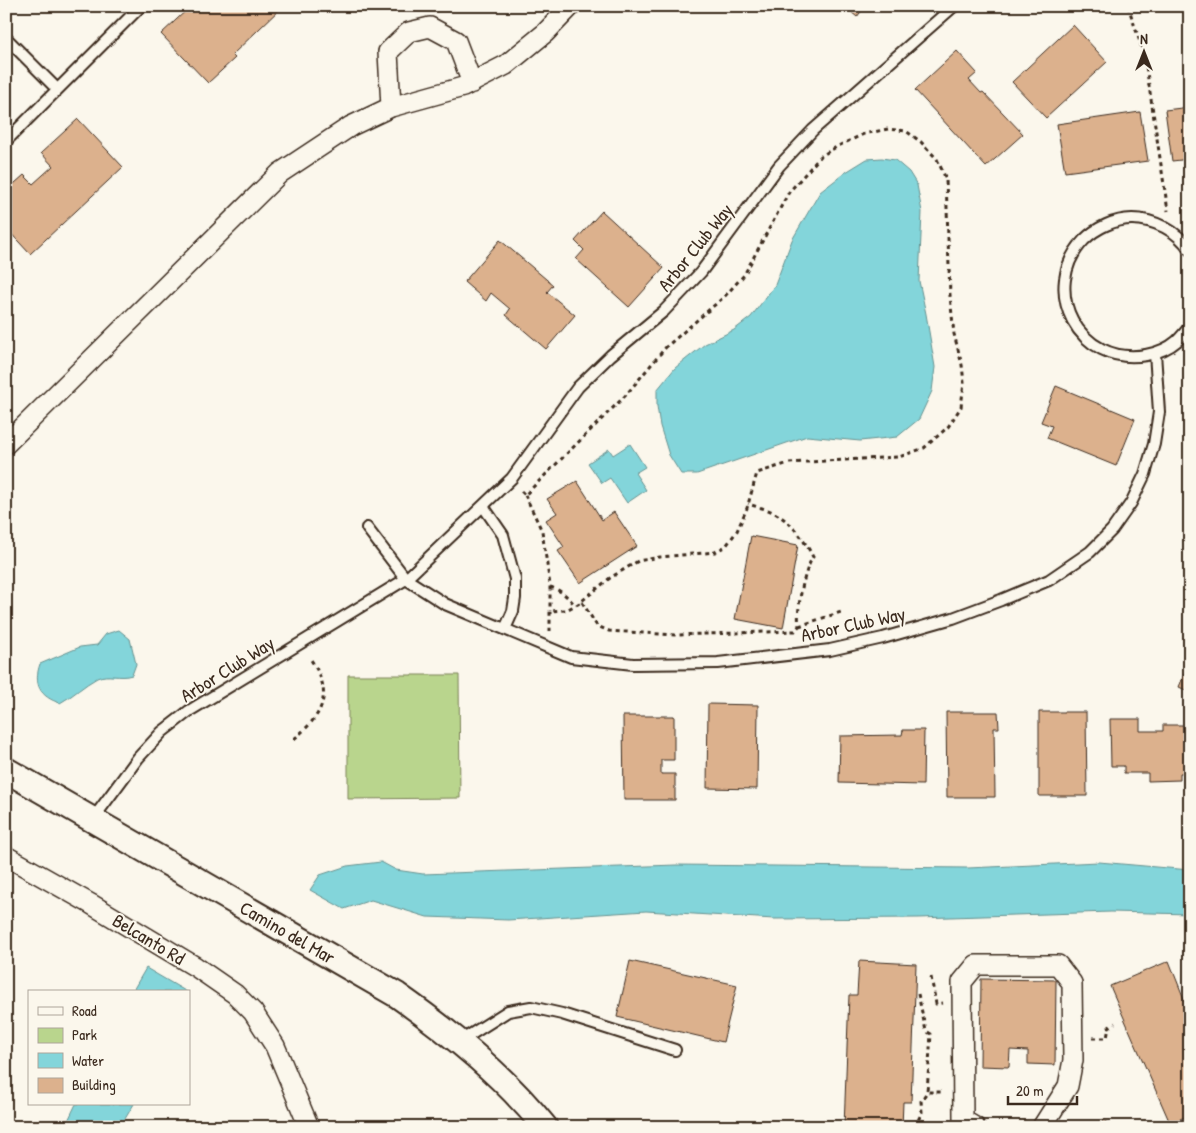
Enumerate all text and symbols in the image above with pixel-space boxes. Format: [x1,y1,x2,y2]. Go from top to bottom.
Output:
north arrow [1118,28,1168,78]
text: N [1140,29,1148,48]
street label: Arbor Club Way [651,198,739,296]
street label: Arbor Club Way [798,600,908,648]
street label: Arbor Club Way [175,630,279,708]
street label: Camino del Mar [235,894,341,970]
street label: Belcanto Rd [108,907,191,971]
legend [28,990,190,1106]
text: Road [72,1000,97,1021]
text: Park [72,1024,97,1045]
text: Water [72,1050,104,1071]
scale bar [1008,1073,1077,1105]
text: Building [72,1074,116,1095]
text: 20 m [1016,1080,1043,1101]

